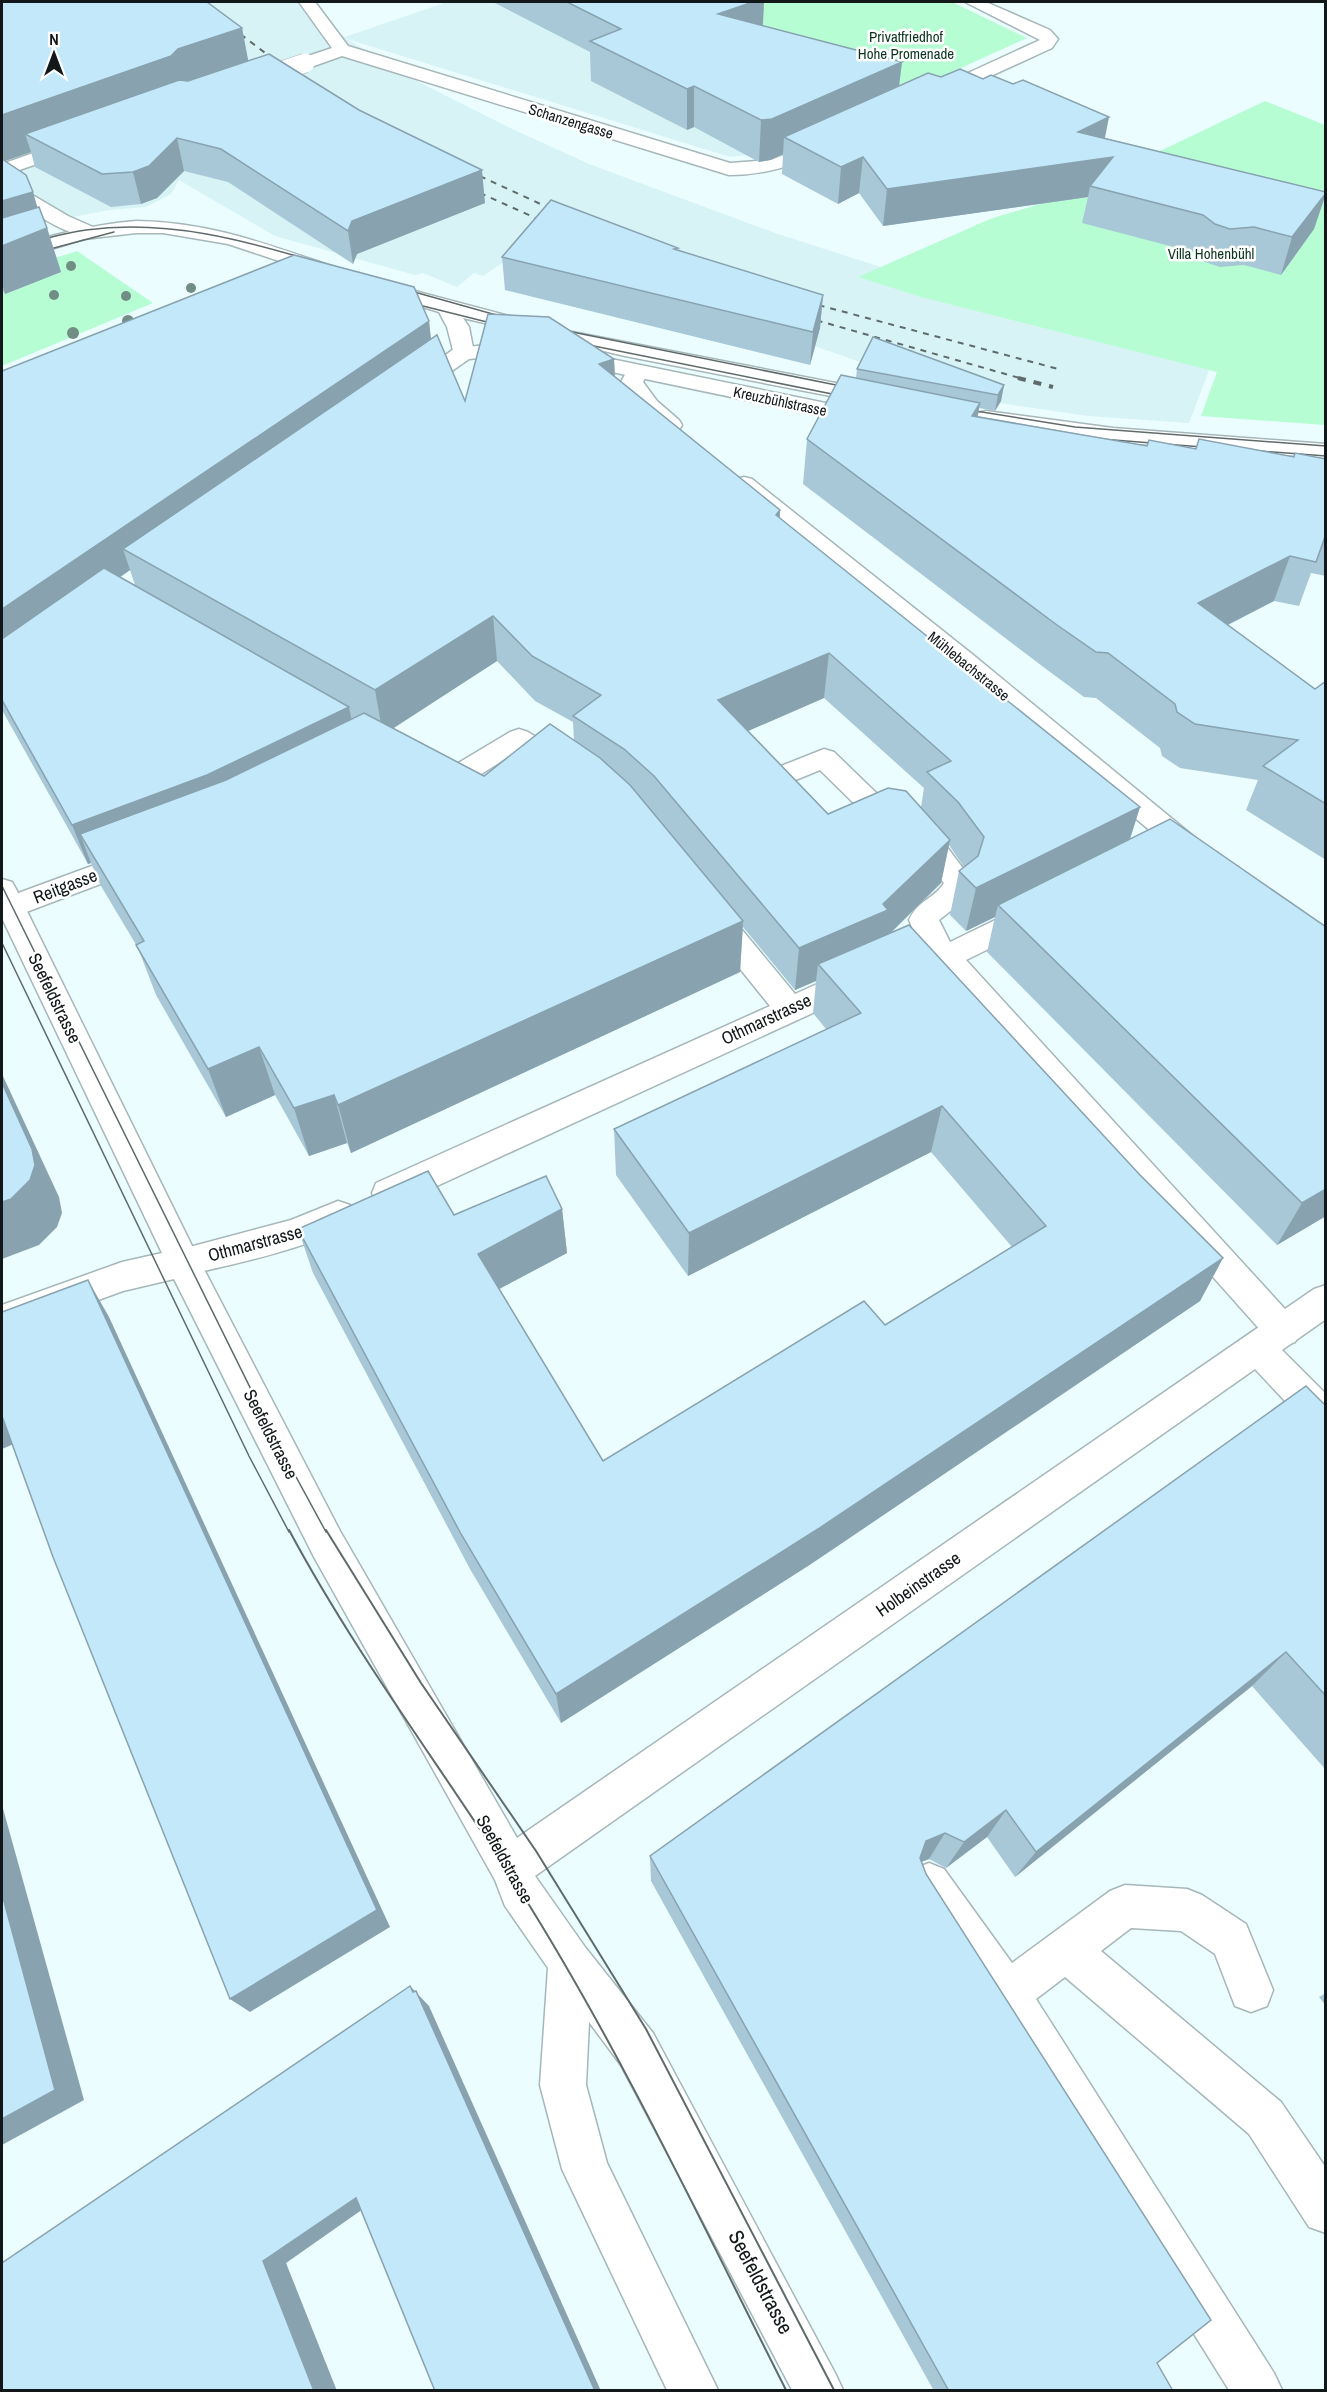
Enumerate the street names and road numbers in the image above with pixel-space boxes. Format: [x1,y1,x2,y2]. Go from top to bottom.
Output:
street label: Schanzengasse [526,98,616,144]
street label: Kreuzbühlstrasse [731,381,829,421]
street label: Mühlebachstrasse [924,626,1015,706]
street label: Reitgasse [29,862,101,910]
street label: Seefeldstrasse [22,949,88,1047]
street label: Othmarstrasse [717,987,815,1051]
street label: Othmarstrasse [205,1218,305,1268]
street label: Seefeldstrasse [238,1385,304,1483]
street label: Holbeinstrasse [871,1546,965,1622]
street label: Seefeldstrasse [470,1810,540,1908]
street label: Seefeldstrasse [721,2225,801,2339]

